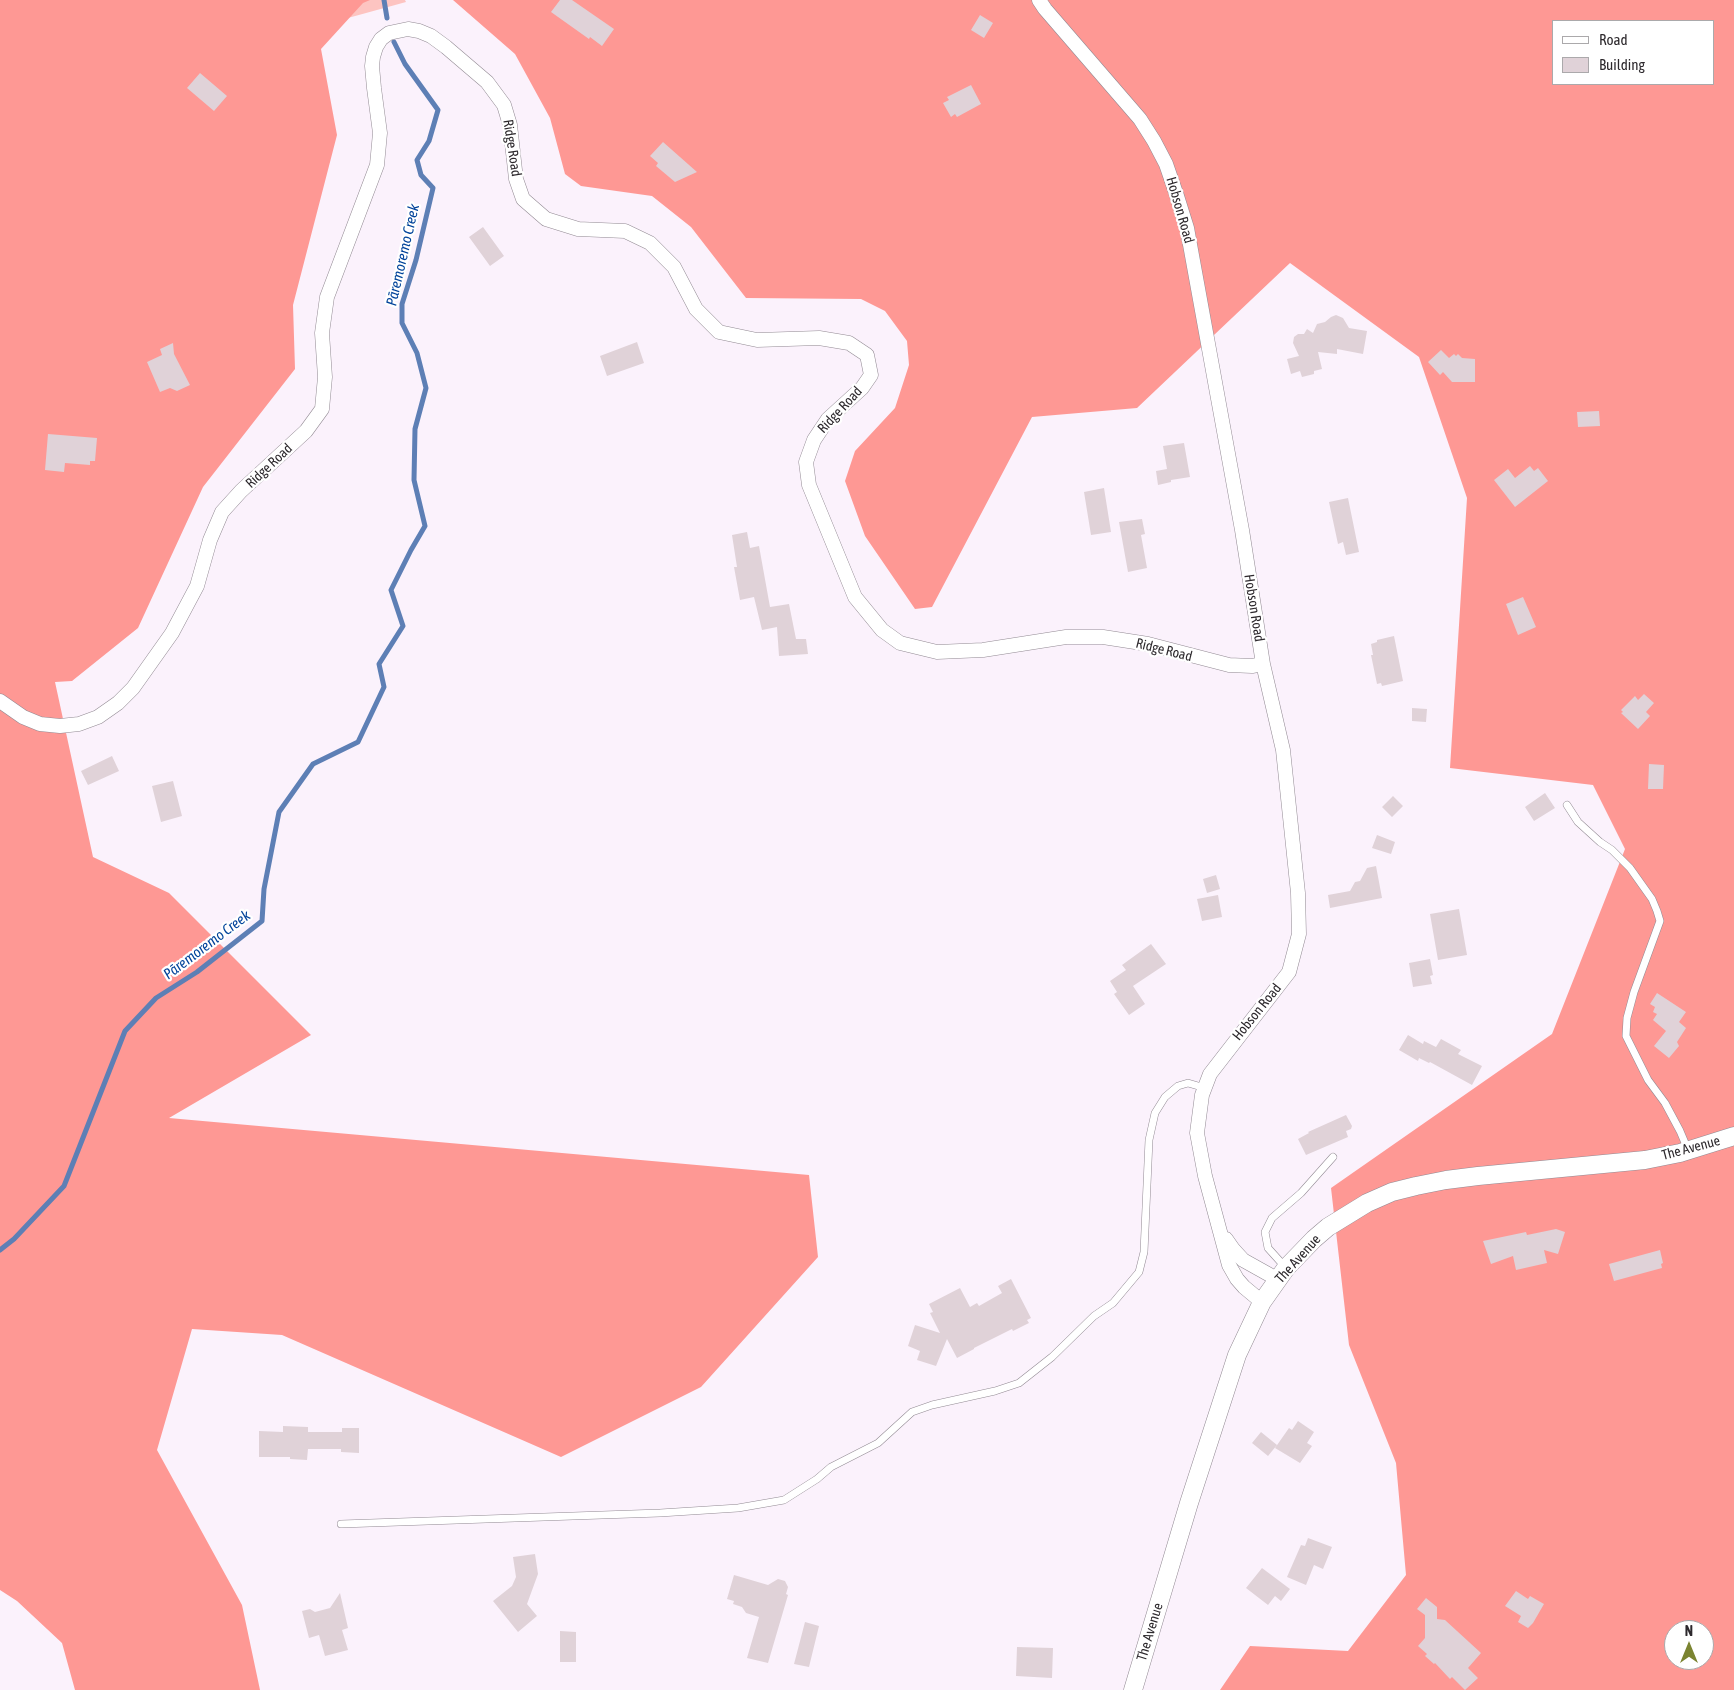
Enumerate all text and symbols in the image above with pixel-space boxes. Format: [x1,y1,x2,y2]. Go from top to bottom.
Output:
legend [1552,20,1714,85]
text: Road [1599,31,1628,48]
text: Building [1599,56,1645,73]
street label: Ridge Road [499,118,525,178]
street label: Hobson Road [1163,175,1197,245]
water label: Pāremoremo Creek [383,202,423,308]
street label: Ridge Road [814,383,866,437]
street label: Ridge Road [242,440,296,492]
street label: Hobson Road [1240,573,1268,643]
street label: Ridge Road [1134,635,1194,665]
water label: Pāremoremo Creek [160,906,254,984]
street label: Hobson Road [1229,980,1285,1044]
street label: The Avenue [1660,1132,1722,1164]
street label: The Avenue [1272,1231,1324,1287]
street label: The Avenue [1133,1601,1167,1663]
north arrow [1664,1620,1714,1670]
text: N [1685,1623,1693,1639]

